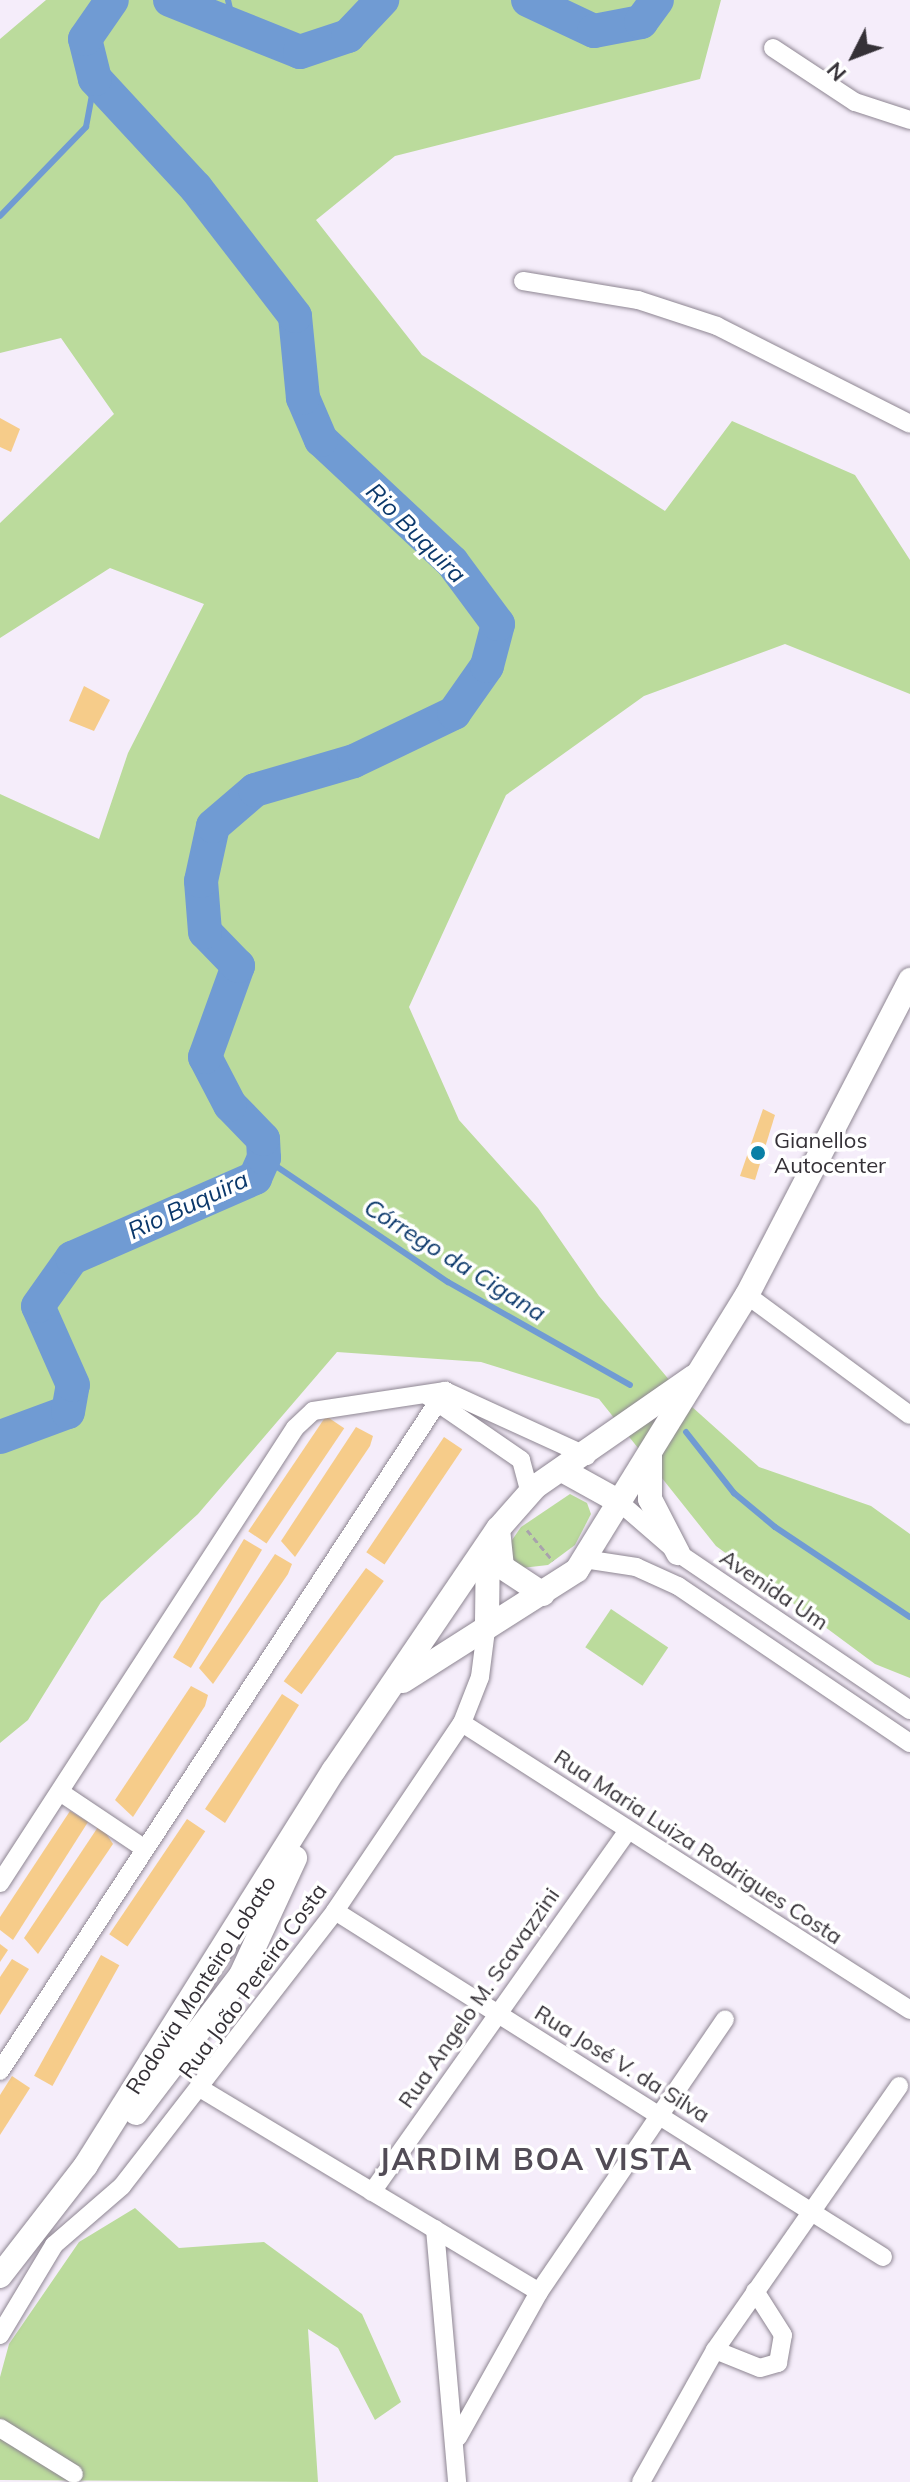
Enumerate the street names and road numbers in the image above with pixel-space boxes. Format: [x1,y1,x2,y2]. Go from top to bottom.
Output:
street label: Avenida Um [715,1544,833,1636]
street label: Rua Maria Luiza Rodrigues Costa [549,1744,847,1950]
street label: Rodovia Monteiro Lobato [120,1871,282,2099]
street label: Rua João Pereira Costa [173,1878,333,2084]
street label: Rua Angelo M. Scavazzini [393,1883,565,2113]
street label: Rua José V. da Silva [530,1999,714,2129]

